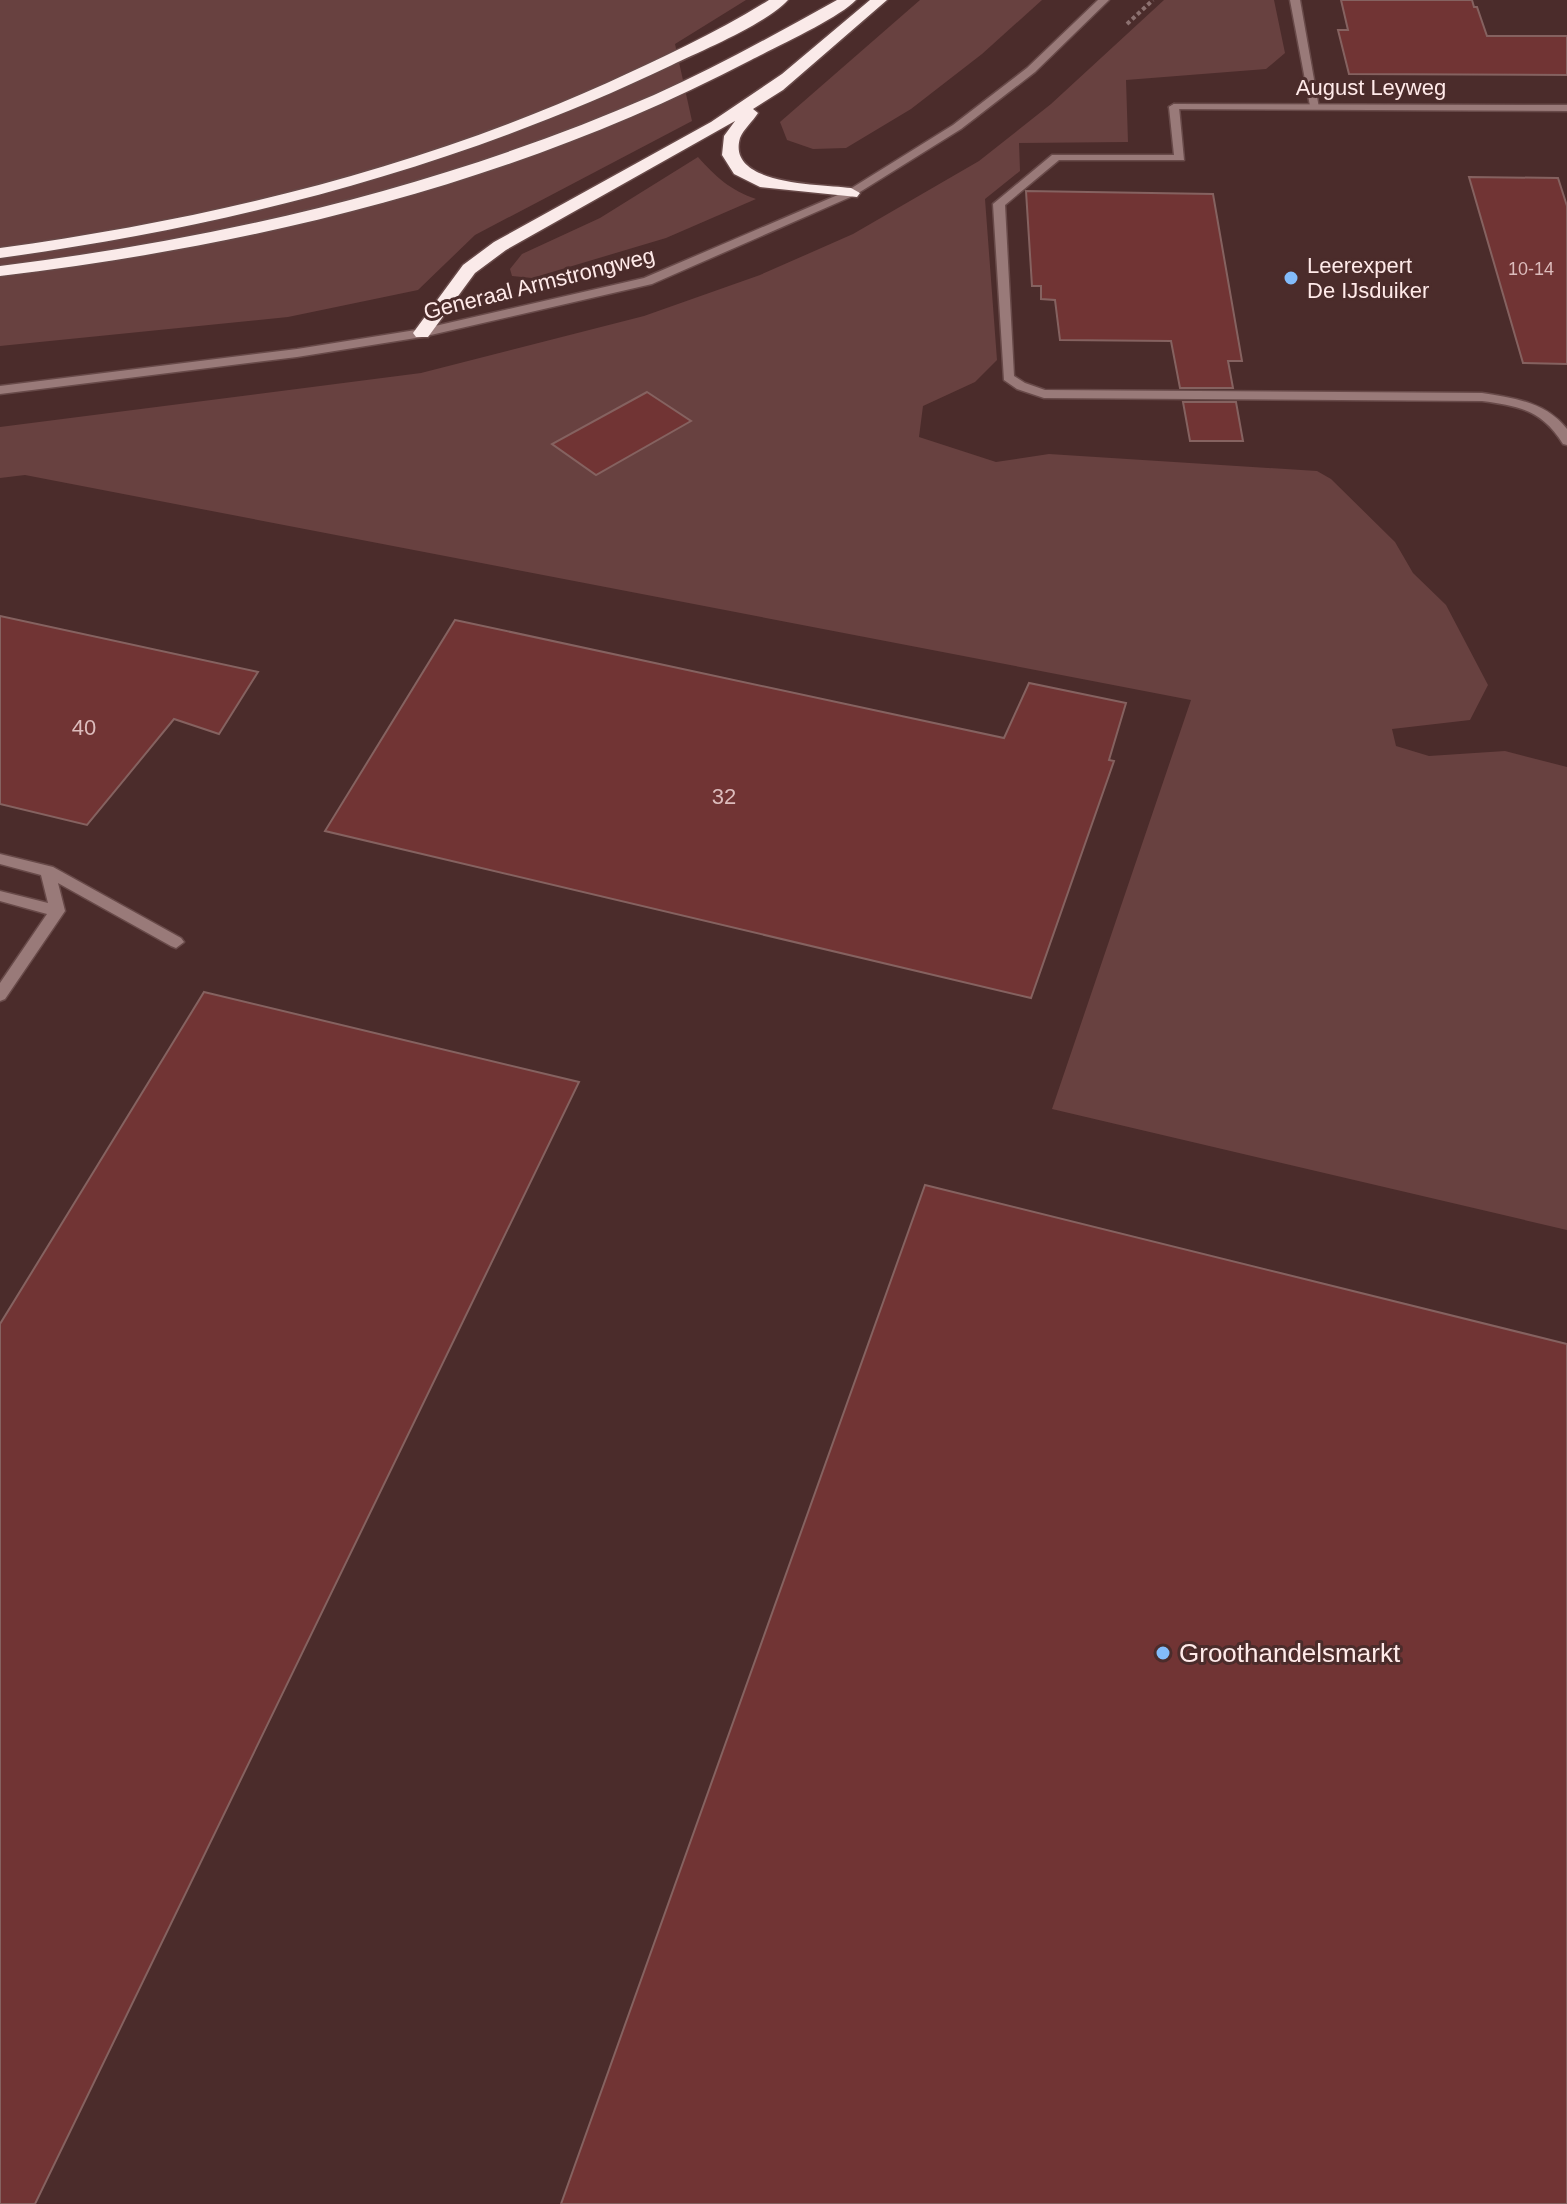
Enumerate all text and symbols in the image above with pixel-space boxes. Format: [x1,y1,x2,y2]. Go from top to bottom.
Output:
street label: August Leyweg [1296,75,1446,100]
street label: Generaal Armstrongweg [421,243,657,324]
place label: Leerexpert De IJsduiker [1307,253,1429,303]
house number: 10-14 [1508,259,1554,279]
marker: Leerexpert De IJsduiker [1282,269,1300,287]
house number: 40 [72,715,96,740]
house number: 32 [712,784,736,809]
place label: Groothandelsmarkt [1179,1638,1401,1668]
marker: Groothandelsmarkt [1154,1644,1172,1662]

